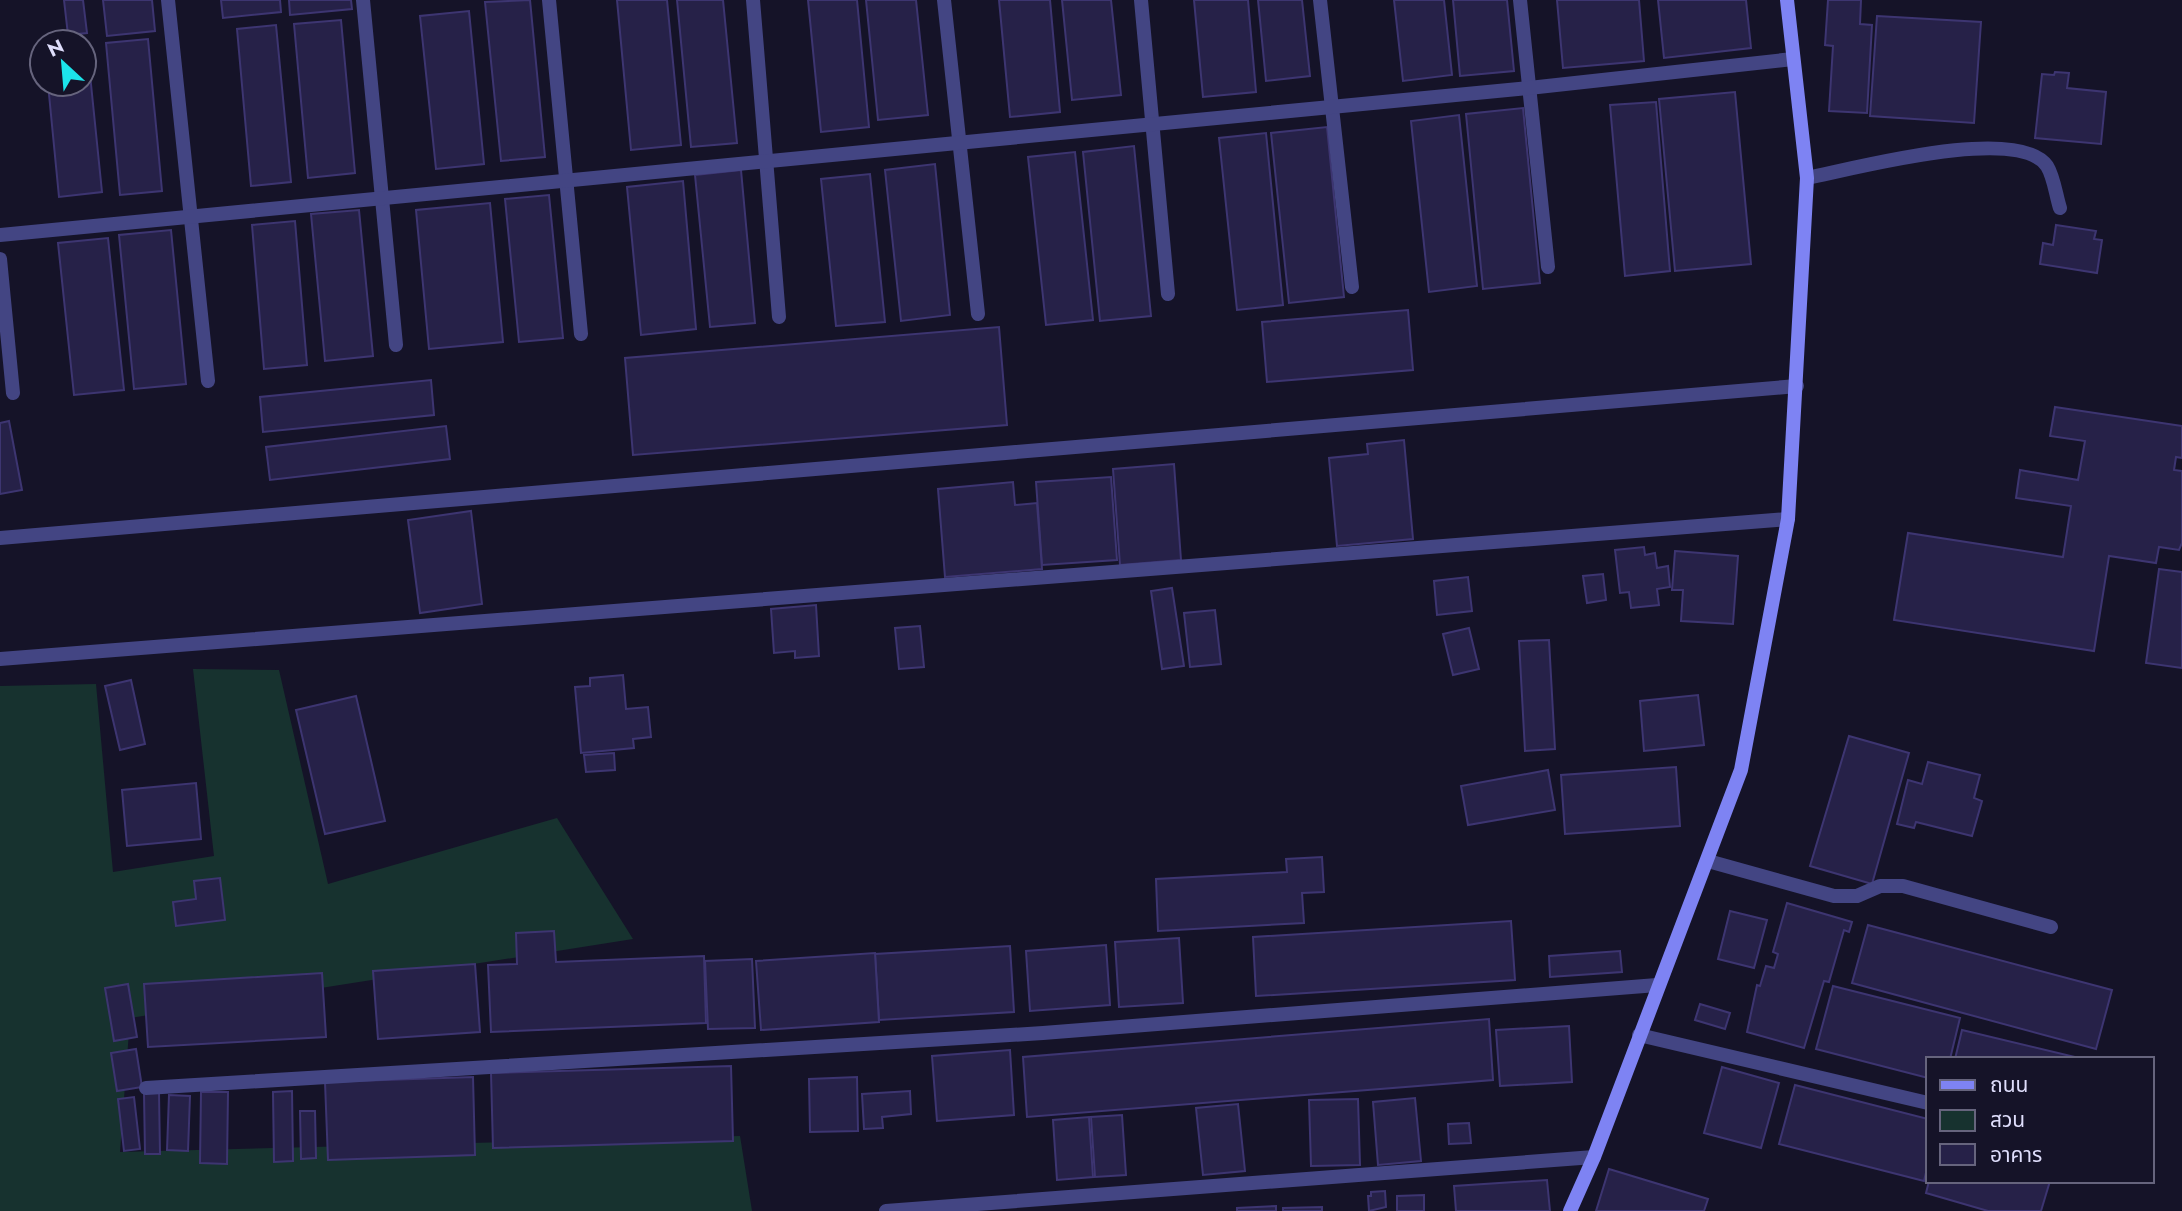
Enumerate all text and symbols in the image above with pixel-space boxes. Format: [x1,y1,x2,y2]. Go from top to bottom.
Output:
north arrow [28,28,98,98]
text: N [43,33,68,64]
legend [1926,1057,2154,1183]
text: ถนน [1990,1070,2028,1100]
text: สวน [1990,1105,2025,1135]
text: อาคาร [1990,1140,2042,1170]

